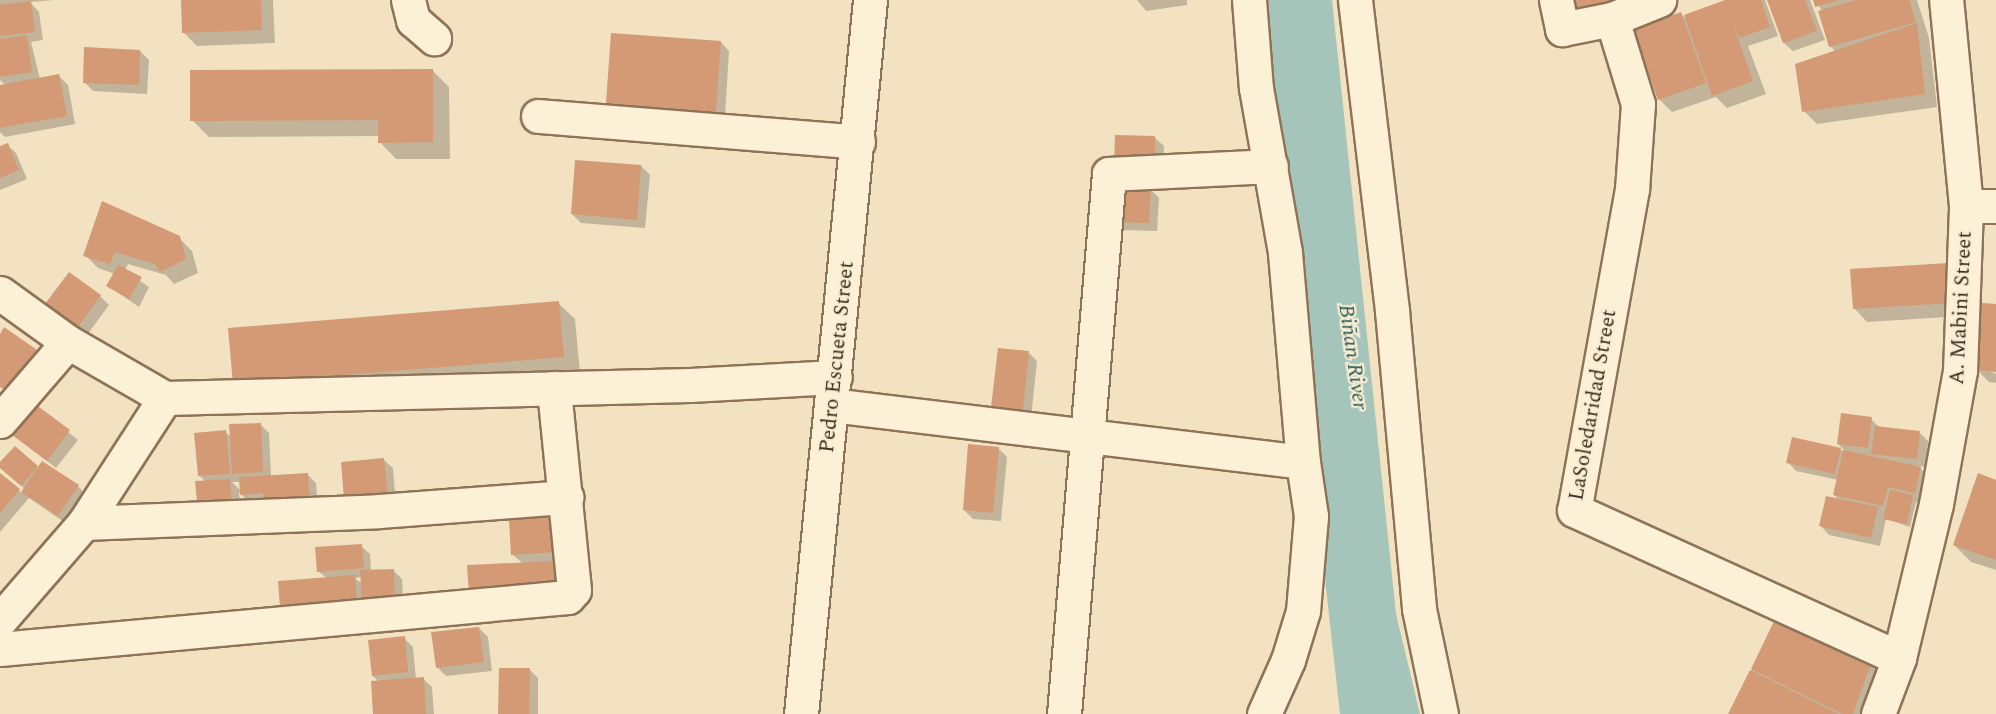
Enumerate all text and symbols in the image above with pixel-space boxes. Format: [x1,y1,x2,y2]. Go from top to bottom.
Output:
street label: A. Mabini Street [1944,230,1978,386]
street label: Pedro Escueta Street [814,260,860,454]
water label: Biñan River [1333,302,1373,412]
street label: LaSoledaridad Street [1564,307,1622,503]

